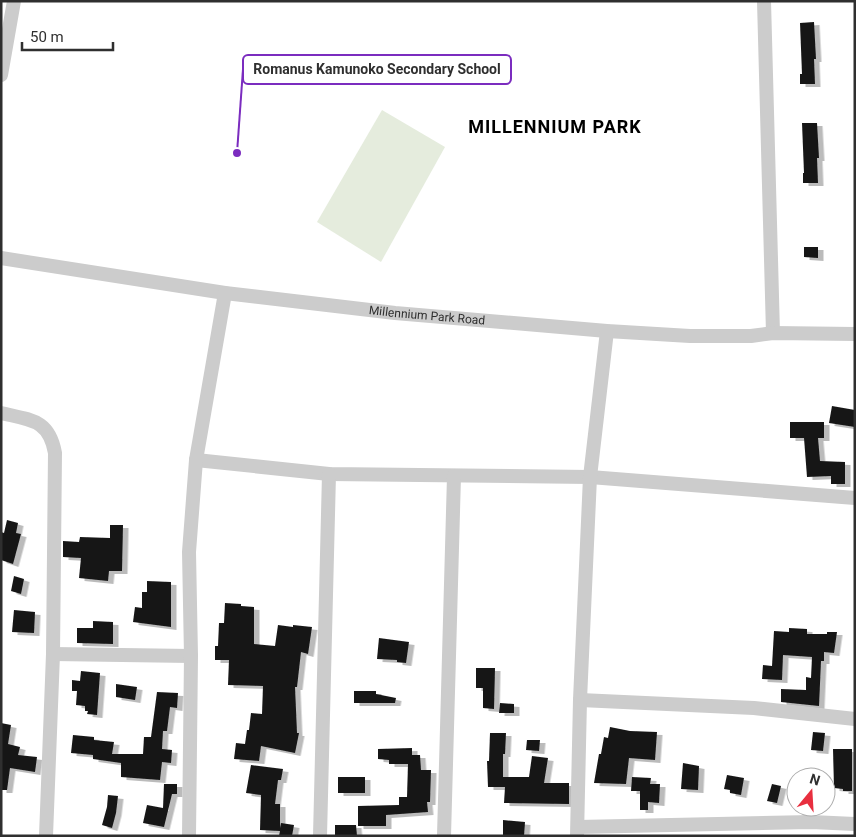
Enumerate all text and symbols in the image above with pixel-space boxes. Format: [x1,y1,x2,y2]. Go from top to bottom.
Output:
scale bar [22,20,114,52]
text: 50 m [30,28,64,46]
callout: Romanus Kamunoko Secondary School [243,55,511,84]
text: Romanus Kamunoko Secondary School [253,61,501,77]
district label: MILLENNIUM PARK [468,116,642,137]
street label: Millennium Park Road [368,303,486,328]
north arrow [786,767,836,817]
text: N [808,770,822,789]

